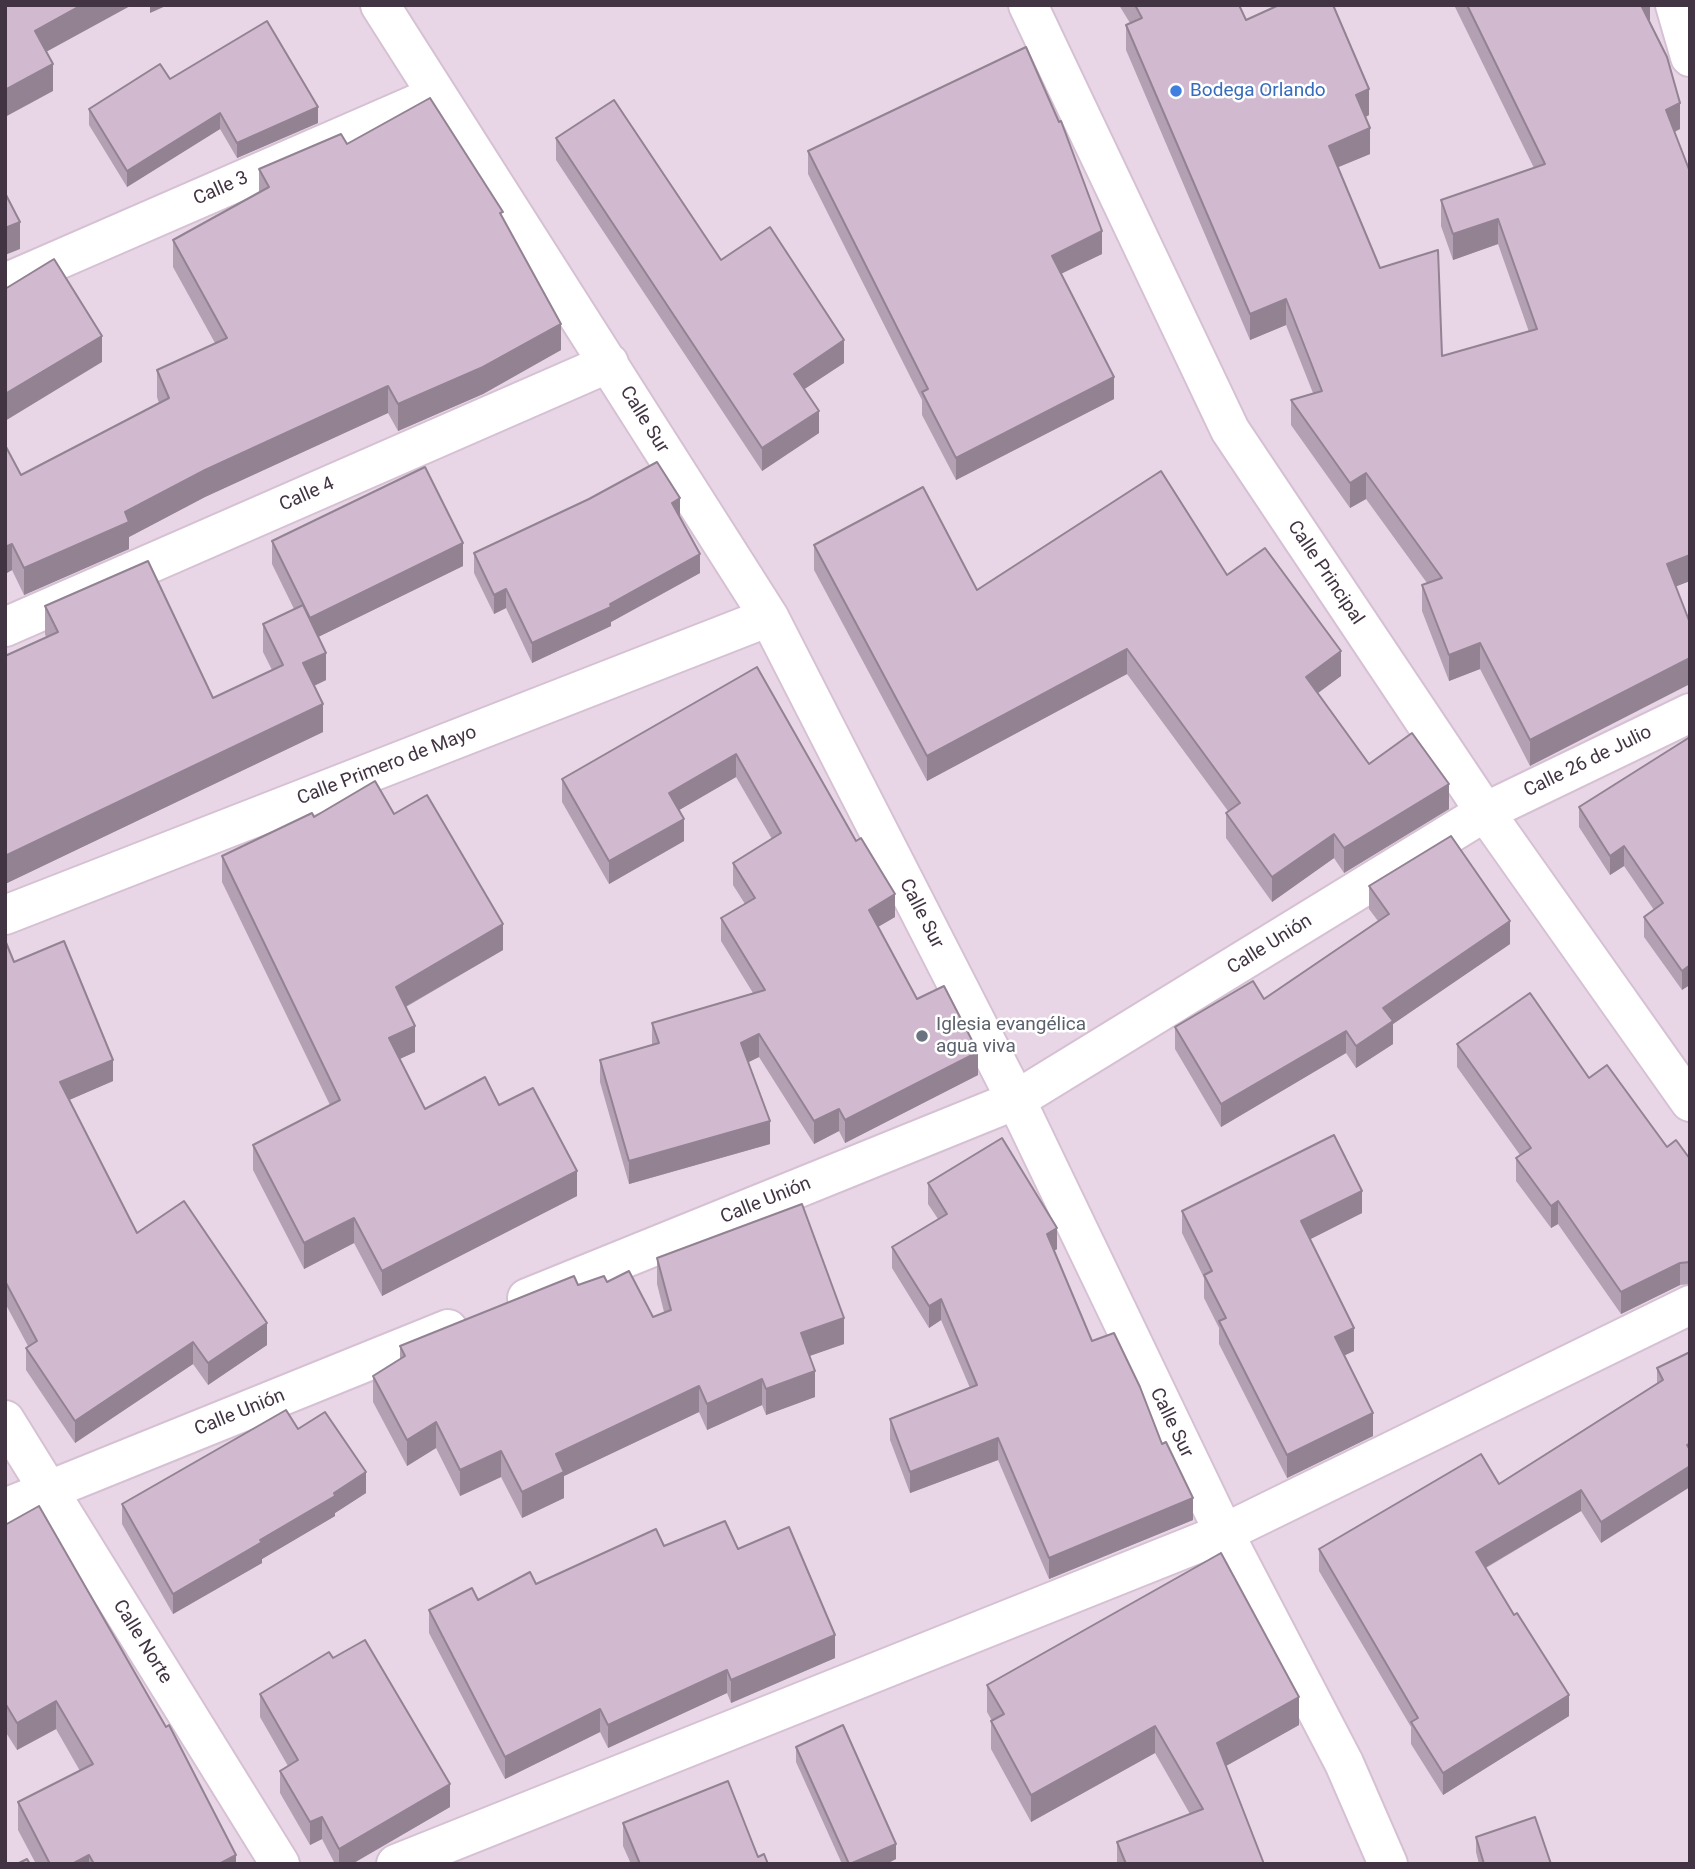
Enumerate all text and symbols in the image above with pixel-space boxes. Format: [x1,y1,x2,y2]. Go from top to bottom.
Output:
place label: Bodega Orlando [1190,80,1326,102]
marker: Bodega Orlando [1168,83,1184,99]
street label: Calle 3 [190,167,252,211]
street label: Calle Sur [614,382,674,458]
street label: Calle 4 [276,473,338,517]
street label: Calle Principal [1282,517,1368,629]
street label: Calle Primero de Mayo [294,721,480,811]
street label: Calle 26 de Julio [1520,721,1656,803]
street label: Calle Sur [894,875,948,953]
street label: Calle Unión [1223,910,1317,980]
place label: Iglesia evangélica agua viva [936,1014,1086,1058]
marker: Iglesia evangélica agua viva [914,1028,930,1044]
street label: Calle Unión [717,1173,815,1229]
street label: Calle Sur [1144,1384,1198,1462]
street label: Calle Unión [191,1385,289,1441]
street label: Calle Norte [107,1596,177,1688]

